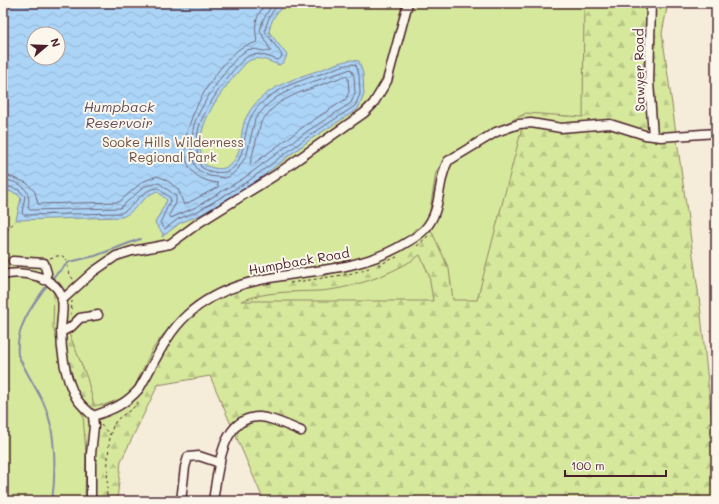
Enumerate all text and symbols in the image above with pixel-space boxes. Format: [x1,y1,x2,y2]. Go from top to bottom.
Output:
north arrow [26,26,66,66]
street label: Sawyer Road [629,28,648,112]
text: N [47,36,64,49]
water label: Humpback Reservoir [84,97,155,132]
park label: Sooke Hills Wilderness Regional Park [102,133,244,165]
street label: Humpback Road [247,243,351,278]
scale bar [565,452,666,478]
text: 100 m [571,457,605,473]

